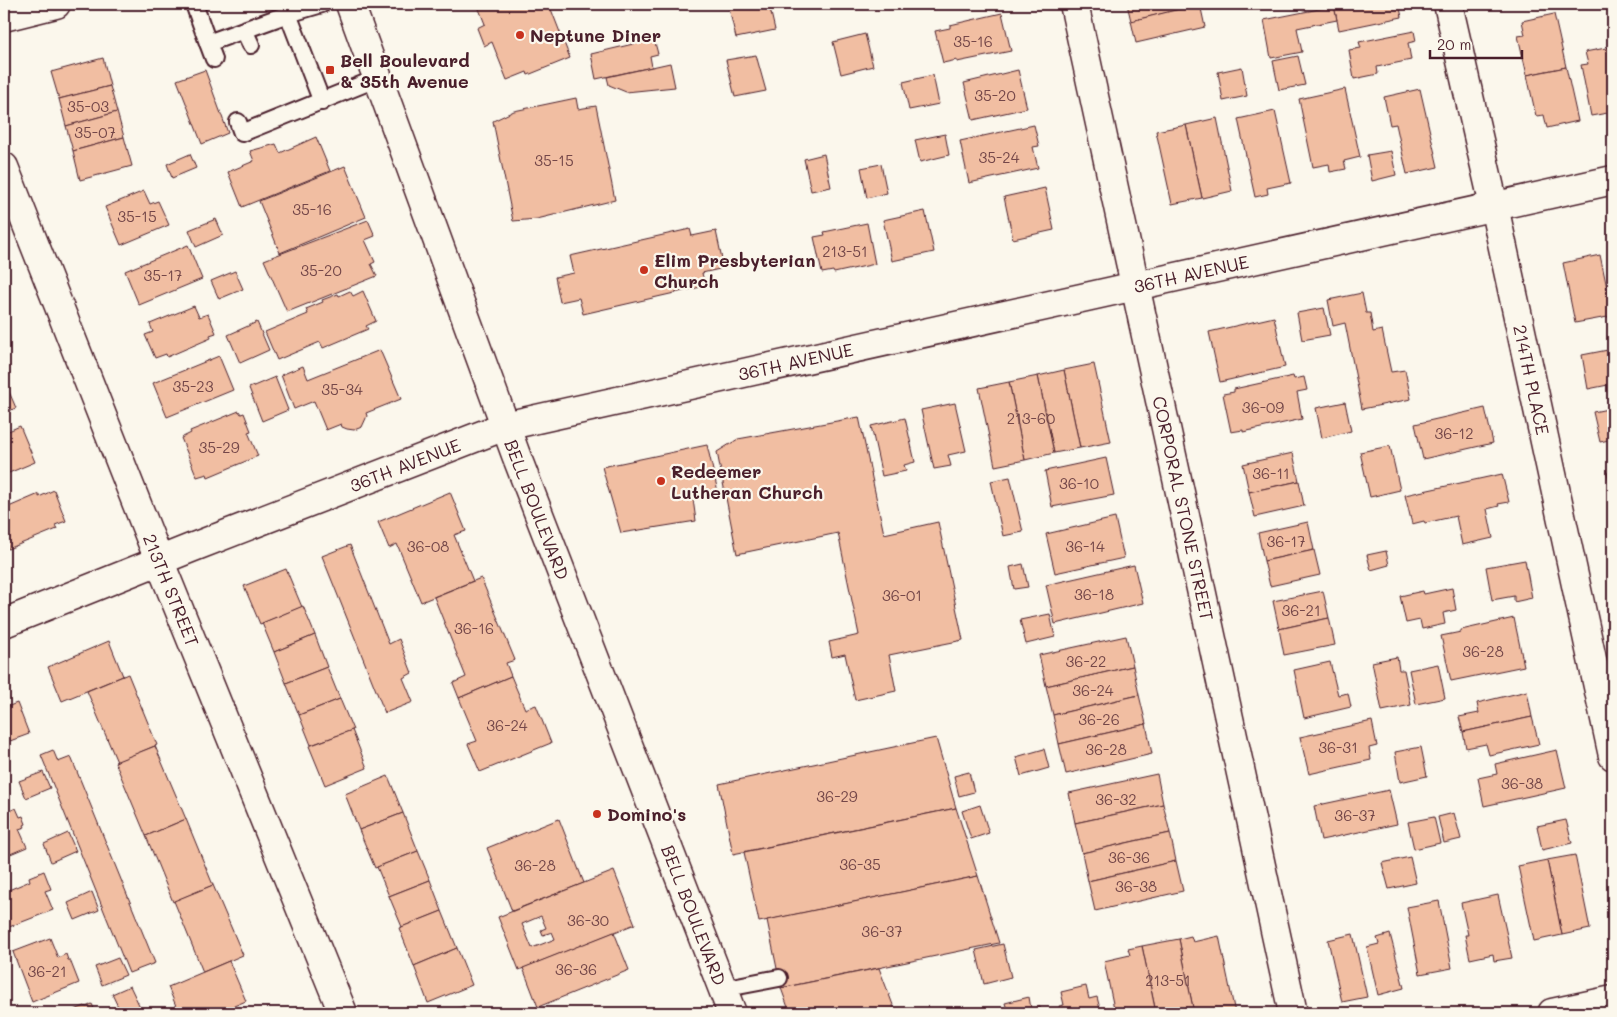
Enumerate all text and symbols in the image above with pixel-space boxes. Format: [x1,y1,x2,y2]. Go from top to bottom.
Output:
place label: Neptune Diner [530,23,661,47]
scale bar [1430,28,1522,60]
marker: Neptune Diner [514,29,526,41]
house number: 35-16 [953,31,993,51]
text: 20 m [1437,34,1471,54]
place label: Bell Boulevard & 35th Avenue [340,48,470,93]
marker: Bell Boulevard & 35th Avenue [324,64,336,76]
house number: 35-20 [974,85,1016,105]
house number: 35-03 [67,96,109,116]
house number: 35-07 [74,122,116,142]
house number: 35-24 [978,147,1020,167]
house number: 35-15 [534,150,574,170]
house number: 35-16 [292,199,332,219]
house number: 35-15 [117,206,157,226]
house number: 213-51 [822,241,868,261]
place label: Elim Presbyterian Church [654,248,815,293]
street label: 36TH AVENUE [1131,249,1251,298]
house number: 35-20 [300,260,342,280]
marker: Elim Presbyterian Church [638,264,650,276]
house number: 35-17 [144,265,182,285]
street label: 214TH PLACE [1508,322,1555,437]
street label: 36TH AVENUE [736,337,855,386]
house number: 35-23 [172,376,214,396]
house number: 35-34 [321,379,363,399]
street label: CORPORAL STONE STREET [1147,394,1220,623]
house number: 36-09 [1242,397,1284,417]
house number: 213-60 [1007,408,1055,428]
house number: 36-12 [1434,423,1474,443]
street label: 36TH AVENUE [346,432,464,497]
street label: BELL BOULEVARD [499,436,575,583]
house number: 35-29 [198,437,240,457]
place label: Redeemer Lutheran Church [671,459,823,504]
house number: 36-11 [1252,463,1290,483]
house number: 36-10 [1059,473,1099,493]
marker: Redeemer Lutheran Church [655,475,667,487]
street label: 213TH STREET [138,530,205,650]
house number: 36-17 [1266,531,1306,551]
house number: 36-08 [407,536,449,556]
house number: 36-14 [1065,536,1105,556]
house number: 36-18 [1074,584,1114,604]
house number: 36-01 [882,585,922,605]
house number: 36-21 [1281,600,1321,620]
house number: 36-16 [454,618,494,638]
house number: 36-28 [1462,641,1504,661]
house number: 36-22 [1066,651,1106,671]
house number: 36-24 [1072,680,1114,700]
house number: 36-26 [1078,709,1120,729]
house number: 36-24 [486,715,528,735]
house number: 36-31 [1318,737,1358,757]
house number: 36-28 [1085,739,1127,759]
house number: 36-38 [1501,773,1543,793]
house number: 36-29 [816,786,858,806]
house number: 36-32 [1095,789,1137,809]
place label: Domino's [607,802,686,826]
house number: 36-37 [1334,805,1376,825]
marker: Domino's [591,808,603,820]
street label: BELL BOULEVARD [656,841,732,989]
house number: 36-36 [1108,847,1150,867]
house number: 36-35 [839,854,881,874]
house number: 36-28 [514,855,556,875]
house number: 36-38 [1115,876,1157,896]
house number: 36-30 [567,910,609,930]
house number: 36-37 [861,921,903,941]
house number: 36-36 [555,959,597,979]
house number: 36-21 [27,961,67,981]
house number: 213-51 [1145,970,1191,990]

